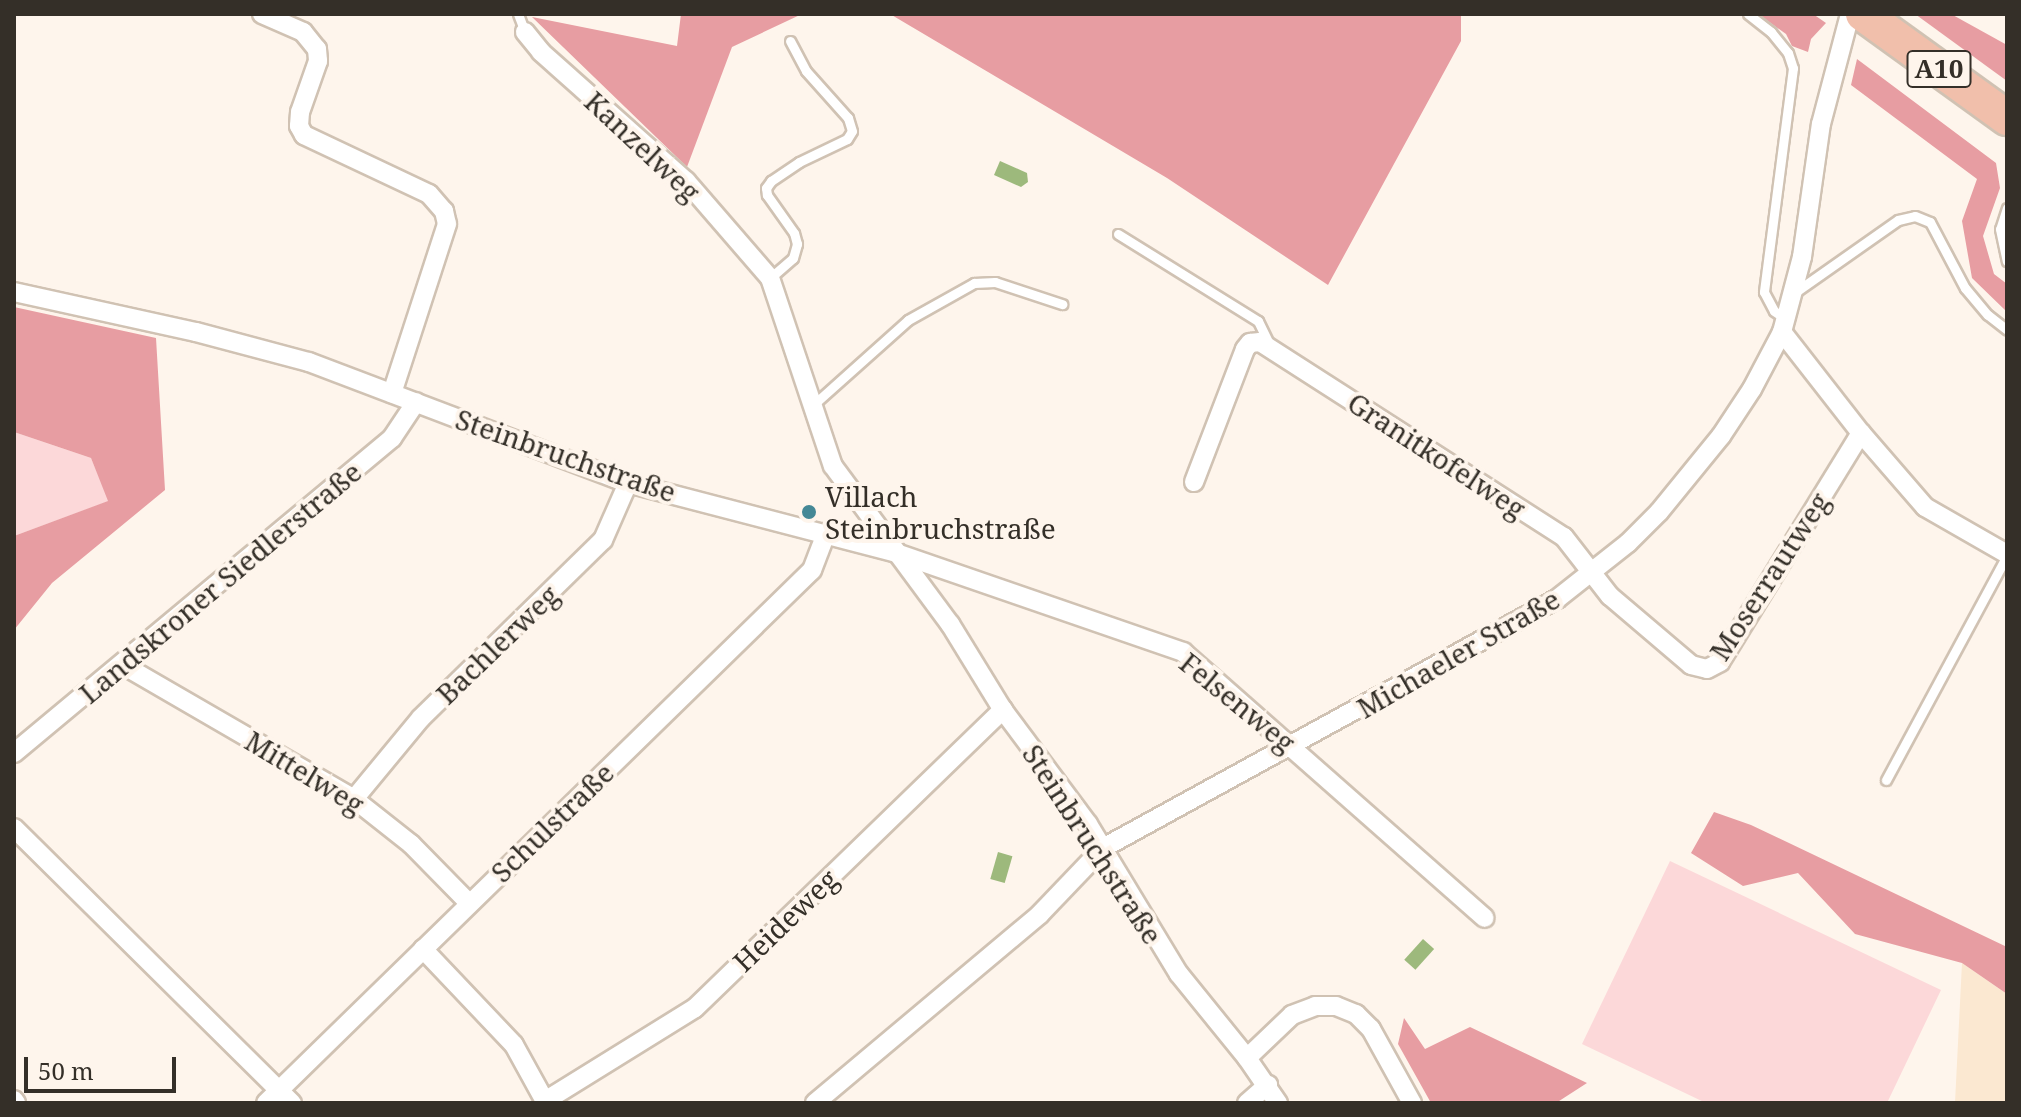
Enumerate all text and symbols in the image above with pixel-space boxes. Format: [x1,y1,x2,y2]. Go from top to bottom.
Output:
road number: A10 [1905,47,1973,91]
street label: Kanzelweg [578,84,708,208]
street label: Granitkofelweg [1342,385,1532,525]
street label: Steinbruchstraße [451,402,681,508]
street label: Landskroner Siedlerstraße [72,454,368,710]
place label: Villach Steinbruchstraße [825,479,1056,545]
street label: Moserrautweg [1702,486,1836,666]
marker: Villach Steinbruchstraße [800,503,818,521]
street label: Bachlerweg [429,578,565,710]
street label: Michaeler Straße [1351,581,1565,725]
street label: Felsenweg [1173,645,1303,759]
street label: Mittelweg [239,723,371,821]
street label: Steinbruchstraße [1016,738,1170,950]
street label: Schulstraße [484,755,620,889]
street label: Heideweg [726,862,844,978]
scale bar [28,1041,180,1091]
text: 50 m [38,1054,94,1087]

